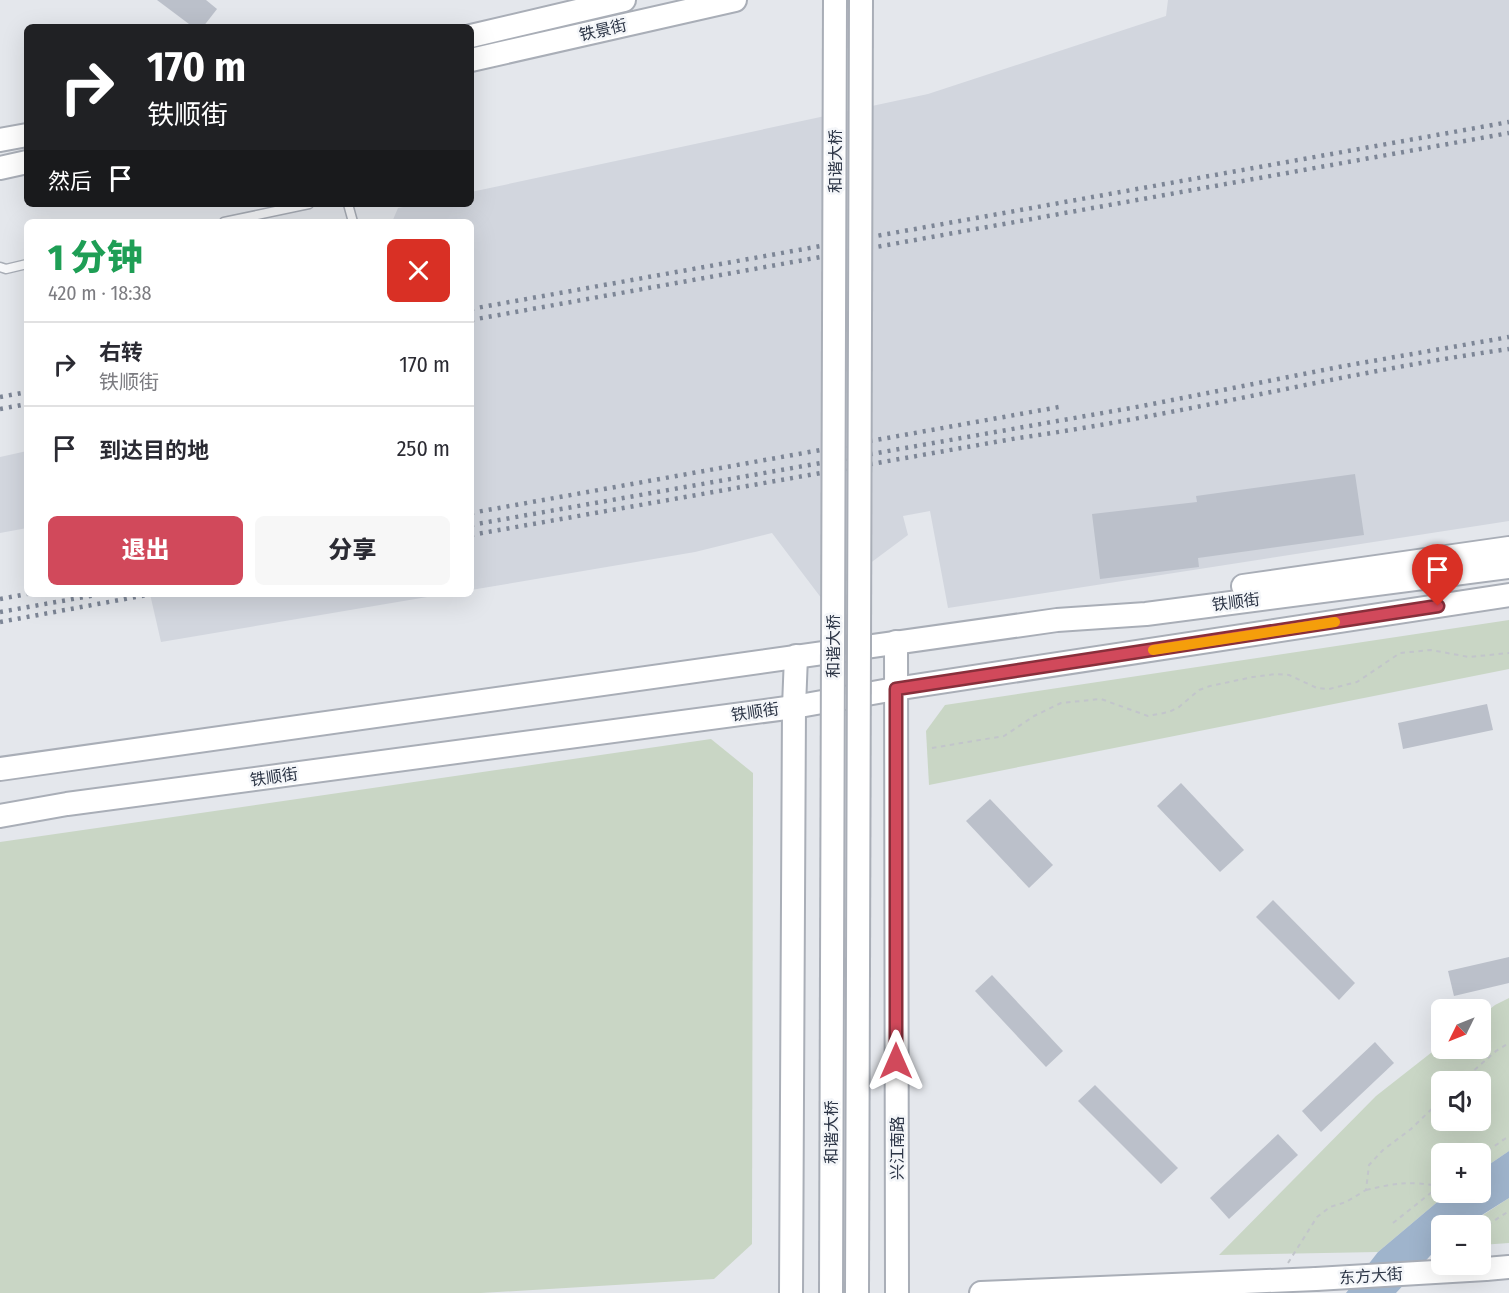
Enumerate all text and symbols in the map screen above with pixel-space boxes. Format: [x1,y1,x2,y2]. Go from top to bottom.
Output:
street label: 铁景街 [577,15,629,45]
text: 170 m [147,42,246,92]
icon: right [48,48,126,126]
text: 铁顺街 [147,99,228,131]
street label: 和谐大桥 [826,129,845,193]
icon: arrive [104,162,137,195]
text: 然后 [48,168,92,195]
text: 1 分钟 [48,236,143,280]
button: close [387,239,450,302]
text: 420 m · 18:38 [48,281,152,305]
text: 右转 [99,339,143,366]
icon: right [48,348,81,381]
text: 170 m [399,351,450,378]
text: 铁顺街 [99,370,159,394]
icon: arrive [48,432,81,465]
text: 250 m [397,435,450,462]
text: 到达目的地 [99,437,209,464]
button: 退出 [48,516,243,585]
button: 分享 [255,516,450,585]
pin [1412,544,1463,606]
icon: arrive [1421,553,1454,586]
street label: 铁顺街 [1211,590,1261,614]
street label: 和谐大桥 [824,614,843,678]
street label: 铁顺街 [730,699,780,725]
street label: 铁顺街 [249,764,299,790]
north arrow [1431,999,1491,1059]
map controls [1431,999,1491,1275]
position arrow [864,1029,928,1093]
button: sound [1431,1071,1491,1131]
street label: 和谐大桥 [822,1100,841,1164]
street label: 兴江南路 [888,1116,907,1180]
button: + [1431,1143,1491,1203]
button: − [1431,1215,1491,1275]
street label: 东方大街 [1338,1264,1404,1288]

